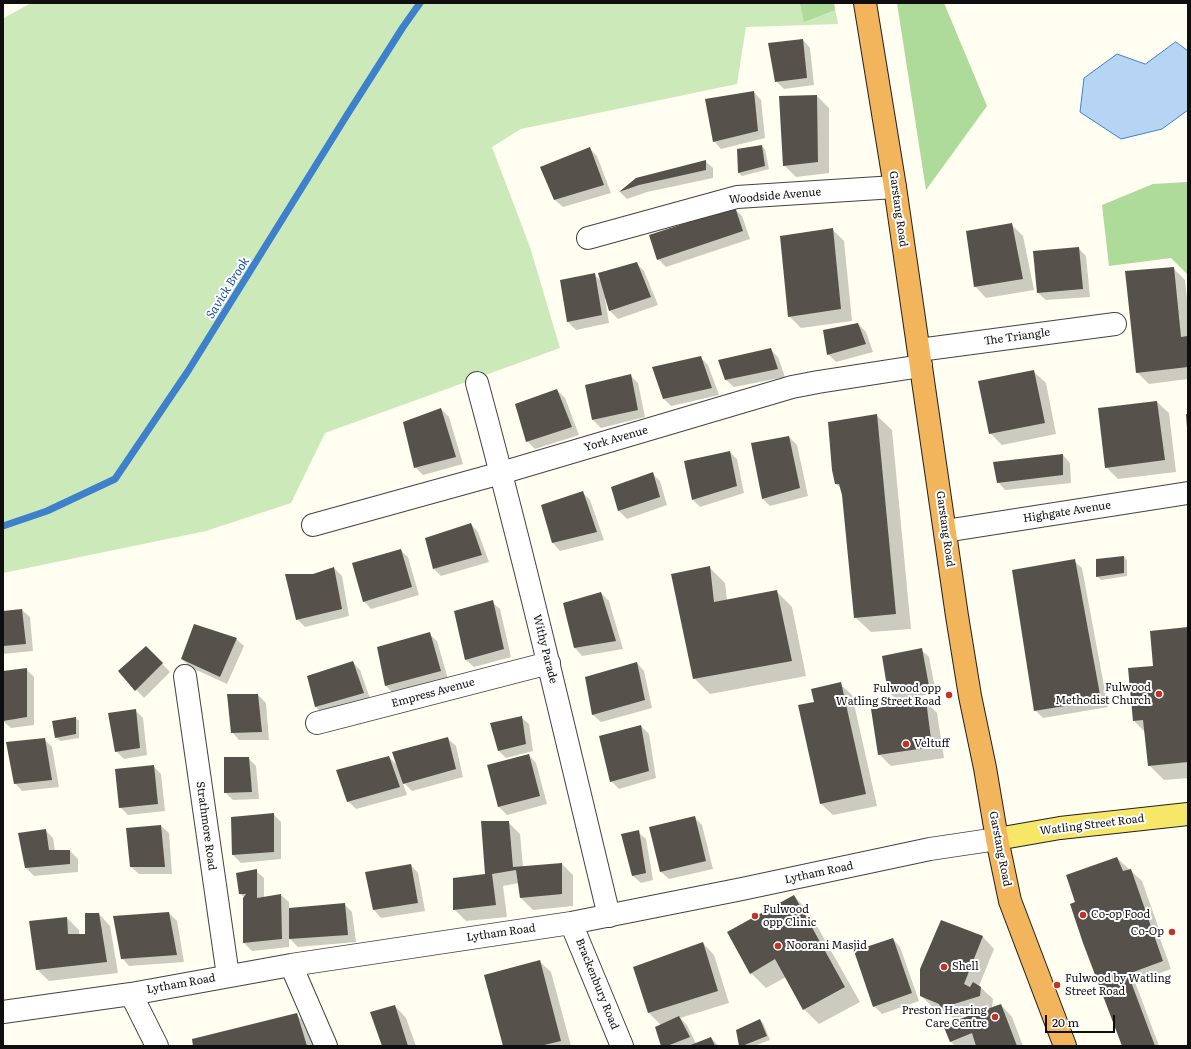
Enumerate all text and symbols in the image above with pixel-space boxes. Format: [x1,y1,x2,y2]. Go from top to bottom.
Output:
street label: Garstang Road [886,170,910,248]
street label: Woodside Avenue [728,185,822,207]
water label: Savick Brook [203,255,253,321]
street label: The Triangle [983,326,1051,348]
street label: York Avenue [583,424,649,454]
street label: Garstang Road [933,490,957,568]
street label: Highgate Avenue [1022,499,1112,525]
street label: Withy Parade [530,613,560,685]
street label: Empress Avenue [390,676,476,710]
place label: Fulwood Methodist Church [1055,681,1151,707]
place label: Fulwood opp Watling Street Road [836,682,941,708]
marker: Fulwood Methodist Church [1154,689,1164,699]
marker: Fulwood opp Watling Street Road [944,690,954,700]
place label: Veltuff [914,737,949,751]
marker: Veltuff [901,739,911,749]
street label: Strathmore Road [193,781,219,871]
street label: Garstang Road [986,810,1014,888]
street label: Watling Street Road [1039,812,1145,838]
street label: Lytham Road [784,859,854,887]
place label: Fulwood opp Clinic [763,903,816,929]
place label: Co-op Food [1091,908,1150,922]
marker: Co-op Food [1078,910,1088,920]
marker: Fulwood opp Clinic [750,911,760,921]
street label: Lytham Road [466,922,536,944]
place label: Co-Op [1131,925,1164,939]
marker: Co-Op [1167,927,1177,937]
street label: Brackenbury Road [573,937,621,1031]
place label: Noorani Masjid [786,939,867,953]
marker: Noorani Masjid [773,941,783,951]
place label: Shell [952,960,979,974]
marker: Shell [939,962,949,972]
street label: Lytham Road [146,971,216,997]
place label: Fulwood by Watling Street Road [1065,972,1171,998]
marker: Fulwood by Watling Street Road [1052,980,1062,990]
place label: Preston Hearing Care Centre [902,1004,987,1030]
scale bar [1047,1007,1117,1033]
marker: Preston Hearing Care Centre [990,1012,1000,1022]
text: 20 m [1052,1013,1079,1031]

